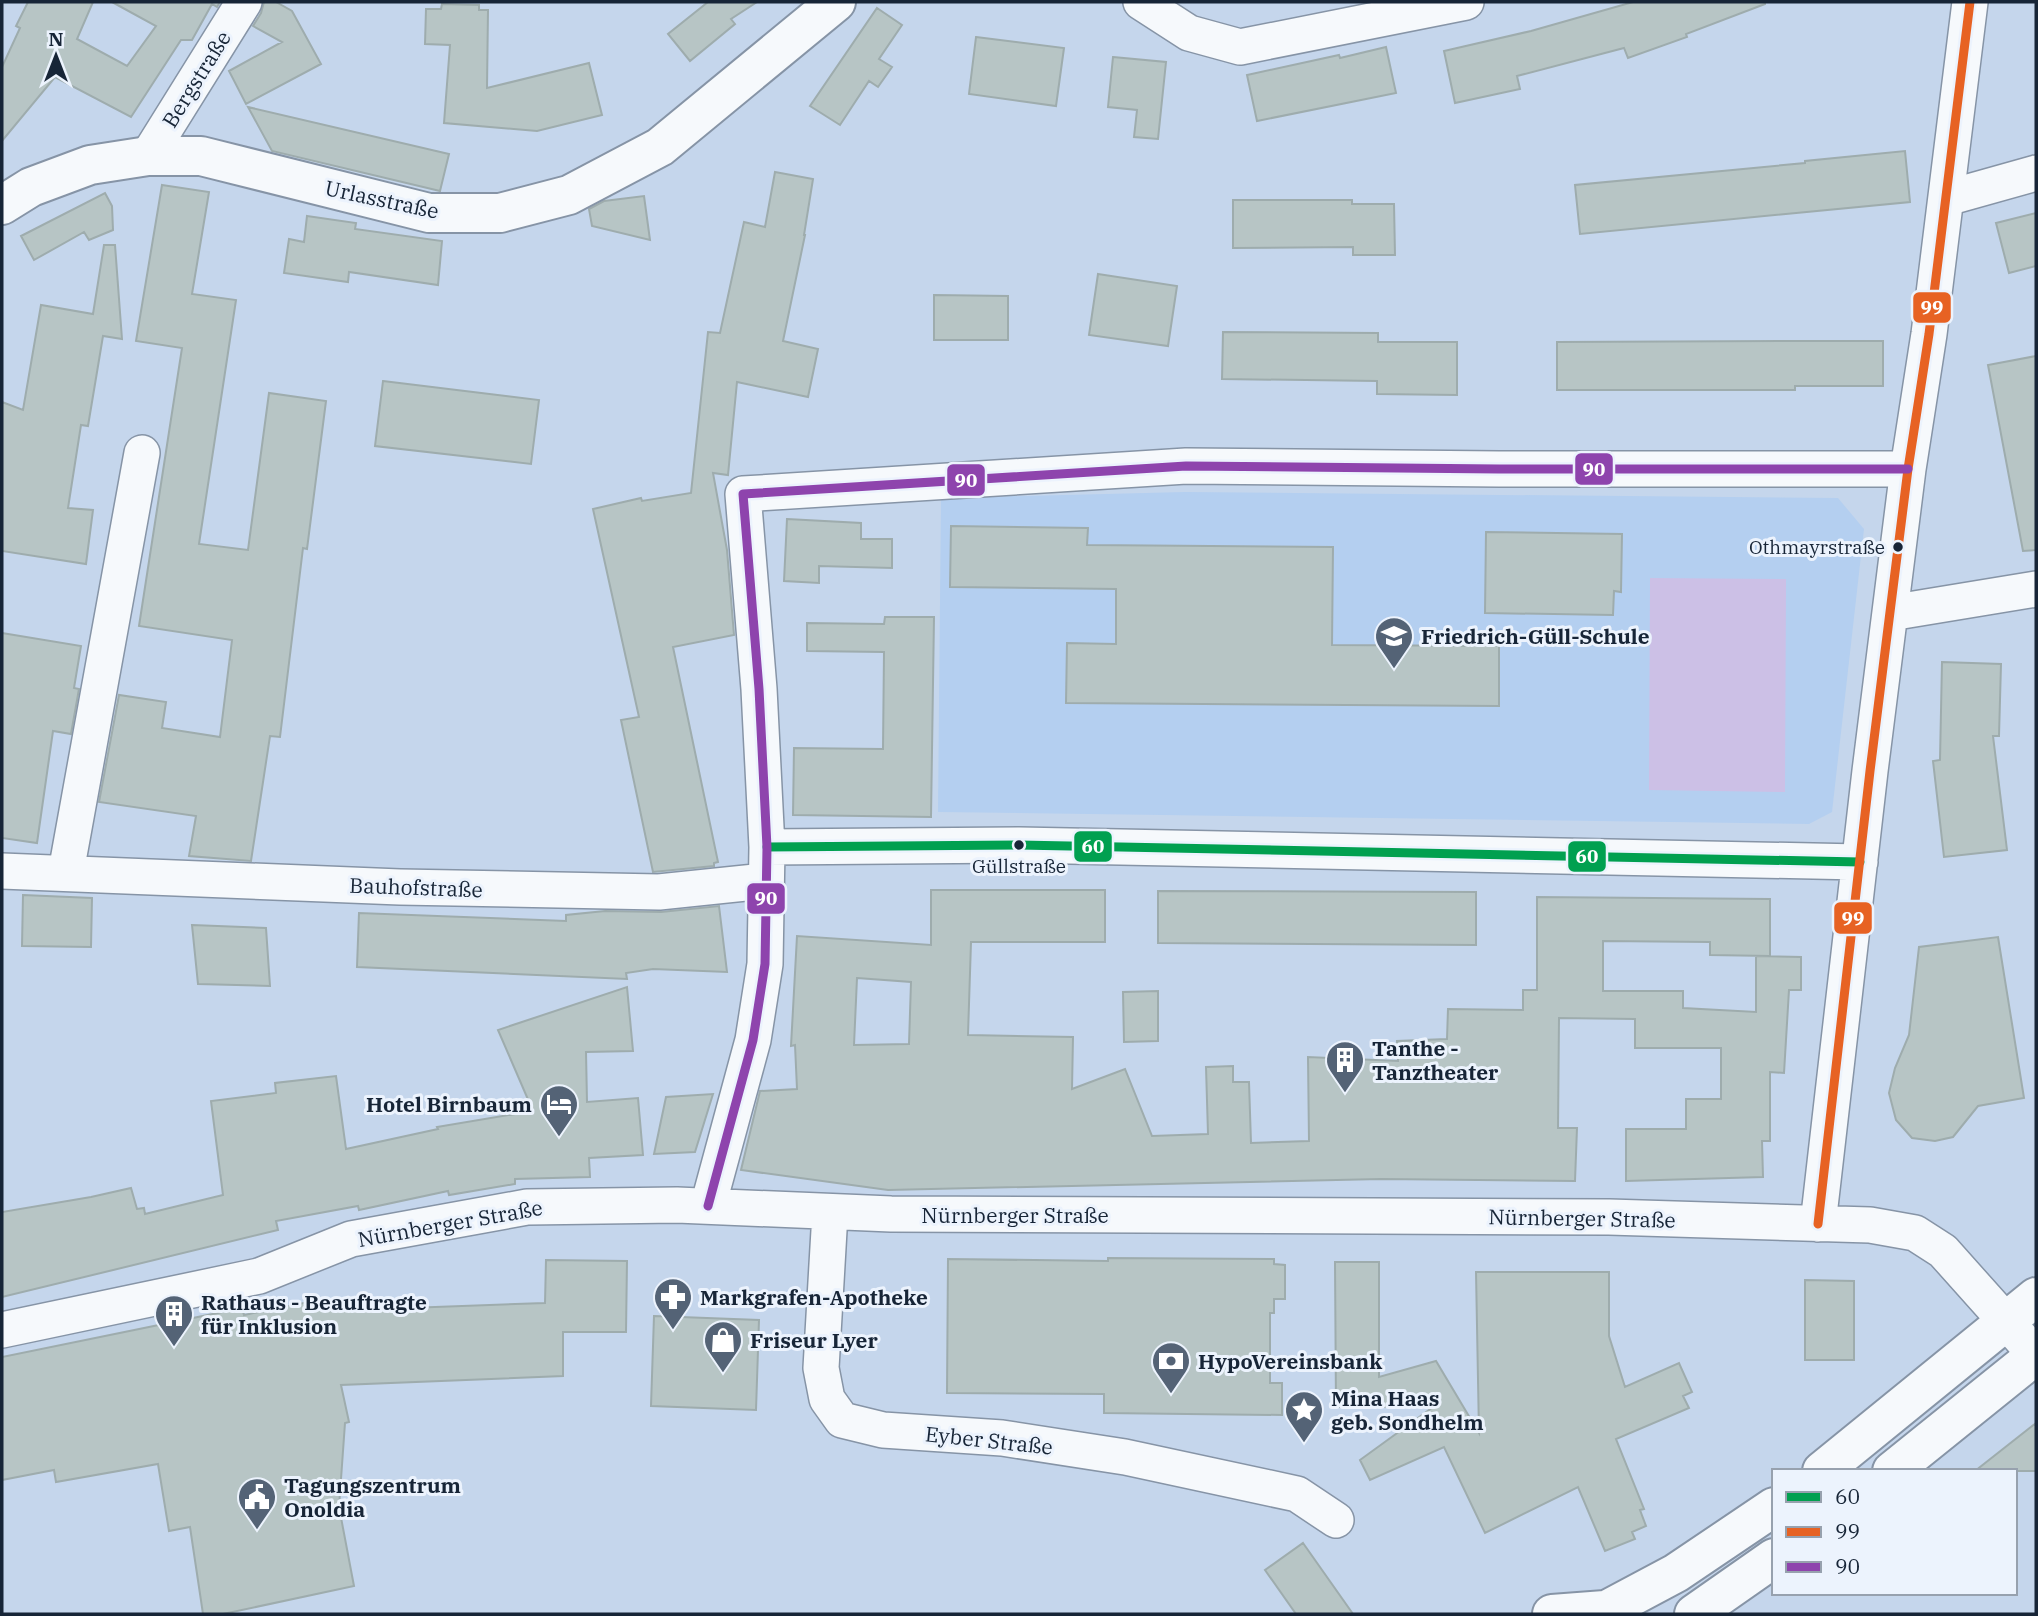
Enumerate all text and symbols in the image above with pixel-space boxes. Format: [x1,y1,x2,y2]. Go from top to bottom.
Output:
north arrow [21,21,91,91]
street label: Bergstraße [155,25,237,133]
text: N [48,27,64,51]
street label: Urlasstraße [323,173,441,225]
line badge: 99 [1912,291,1952,324]
text: 99 [1921,295,1943,319]
line badge: 90 [1574,452,1614,486]
text: 90 [1583,457,1605,481]
line badge: 90 [946,463,986,497]
text: 90 [955,468,977,492]
place label: Othmayrstraße [1749,535,1885,559]
marker: Othmayrstraße [1891,540,1905,554]
school or university icon: Friedrich-Güll-Schule [1373,615,1415,670]
place label: Friedrich-Güll-Schule [1421,622,1650,650]
line badge: 60 [1073,830,1113,863]
text: 60 [1082,834,1104,858]
marker: Güllstraße [1012,838,1026,852]
line badge: 60 [1567,840,1607,873]
text: 60 [1576,844,1598,868]
place label: Güllstraße [972,854,1066,878]
street label: Bauhofstraße [349,871,483,903]
line badge: 90 [746,882,786,915]
text: 90 [755,886,777,910]
line badge: 99 [1833,901,1873,935]
text: 99 [1842,906,1864,930]
place label: Tanthe - Tanztheater [1372,1034,1499,1086]
building icon: Tanthe - Tanztheater [1324,1039,1366,1094]
hotel icon: Hotel Birnbaum [538,1083,580,1138]
place label: Hotel Birnbaum [366,1090,532,1118]
street label: Nürnberger Straße [355,1193,545,1253]
street label: Nürnberger Straße [921,1201,1109,1229]
street label: Nürnberger Straße [1488,1202,1676,1234]
pharmacy icon: Markgrafen-Apotheke [652,1276,694,1331]
place label: Markgrafen-Apotheke [700,1283,928,1311]
place label: Rathaus - Beauftragte für Inklusion [201,1288,427,1340]
building icon: Rathaus - Beauftragte für Inklusion [153,1293,195,1348]
shop icon: Friseur Lyer [702,1319,744,1374]
place label: Friseur Lyer [750,1326,878,1354]
bank icon: HypoVereinsbank [1150,1340,1192,1395]
place label: HypoVereinsbank [1198,1347,1382,1375]
place label: Mina Haas geb. Sondhelm [1331,1384,1484,1436]
place icon: Mina Haas geb. Sondhelm [1283,1389,1325,1444]
street label: Eyber Straße [924,1419,1054,1461]
legend [1772,1469,2017,1595]
place label: Tagungszentrum Onoldia [284,1471,461,1523]
public building icon: Tagungszentrum Onoldia [236,1476,278,1531]
text: 60 [1835,1482,1860,1510]
text: 99 [1835,1517,1860,1545]
text: 90 [1835,1552,1860,1580]

